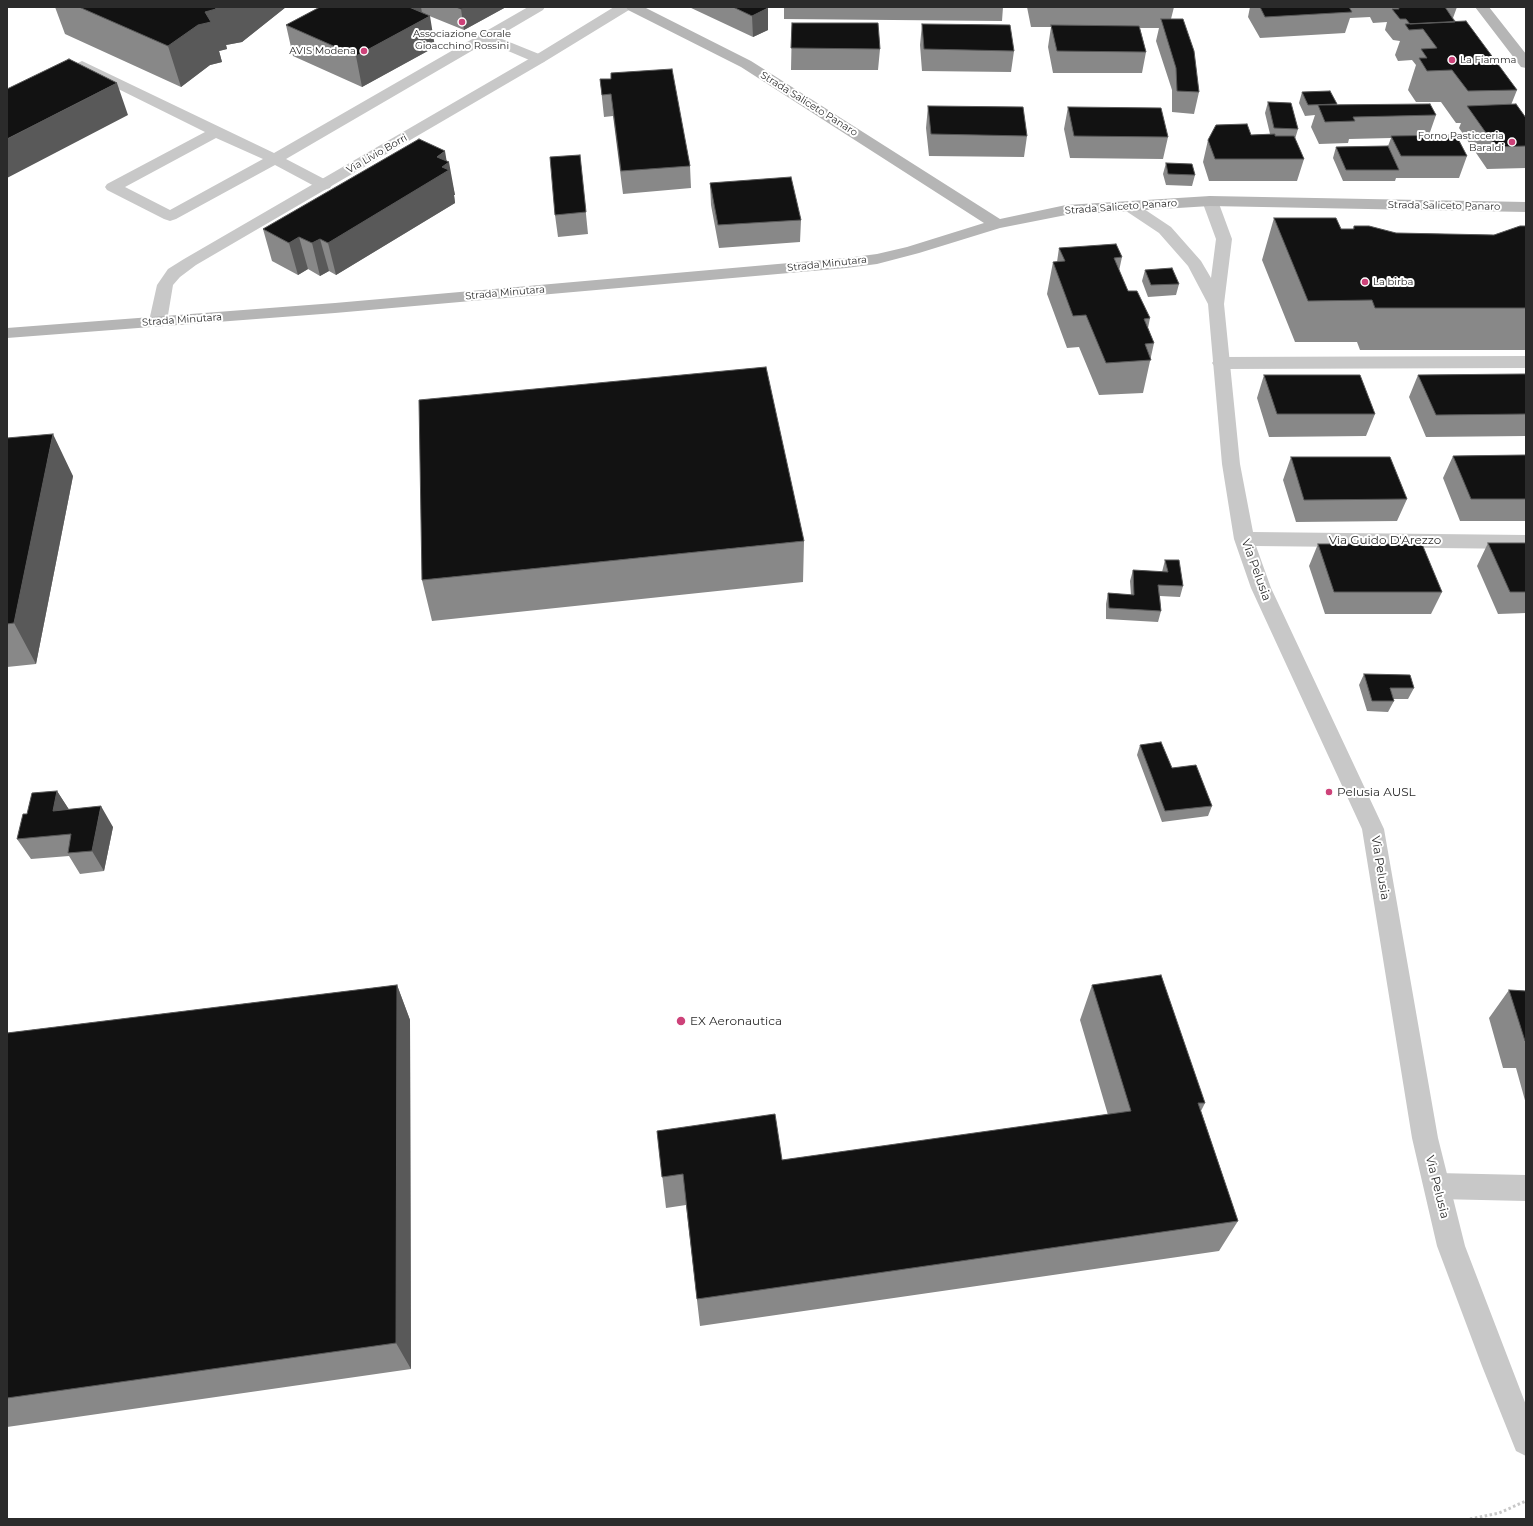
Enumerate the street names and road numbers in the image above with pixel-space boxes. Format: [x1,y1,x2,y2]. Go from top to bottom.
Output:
street label: Strada Saliceto Panaro [758,69,860,139]
street label: Via Livio Borri [345,132,409,176]
street label: Strada Saliceto Panaro [1064,197,1178,217]
street label: Strada Saliceto Panaro [1388,199,1500,213]
street label: Strada Minutara [787,254,867,274]
street label: Strada Minutara [465,284,545,302]
street label: Strada Minutara [142,311,222,329]
street label: Via Guido D'Arezzo [1329,533,1441,547]
street label: Via Pelusia [1238,537,1274,603]
street label: Via Pelusia [1368,835,1392,901]
street label: Via Pelusia [1422,1154,1452,1220]

